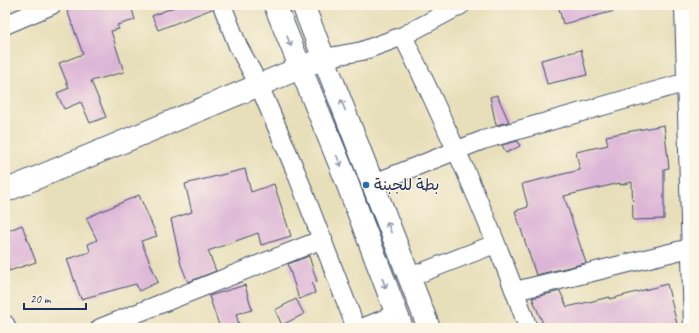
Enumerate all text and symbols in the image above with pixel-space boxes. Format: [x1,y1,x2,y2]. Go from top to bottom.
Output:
one-way arrow [286,35,294,47]
one-way arrow [338,100,346,112]
one-way arrow [336,155,343,167]
place label: بطة للجبنة [374,175,440,195]
marker: بطة للجبنة [361,180,371,190]
one-way arrow [385,221,393,233]
one-way arrow [381,277,389,289]
scale bar [24,285,86,311]
text: 20 m [30,291,52,307]

